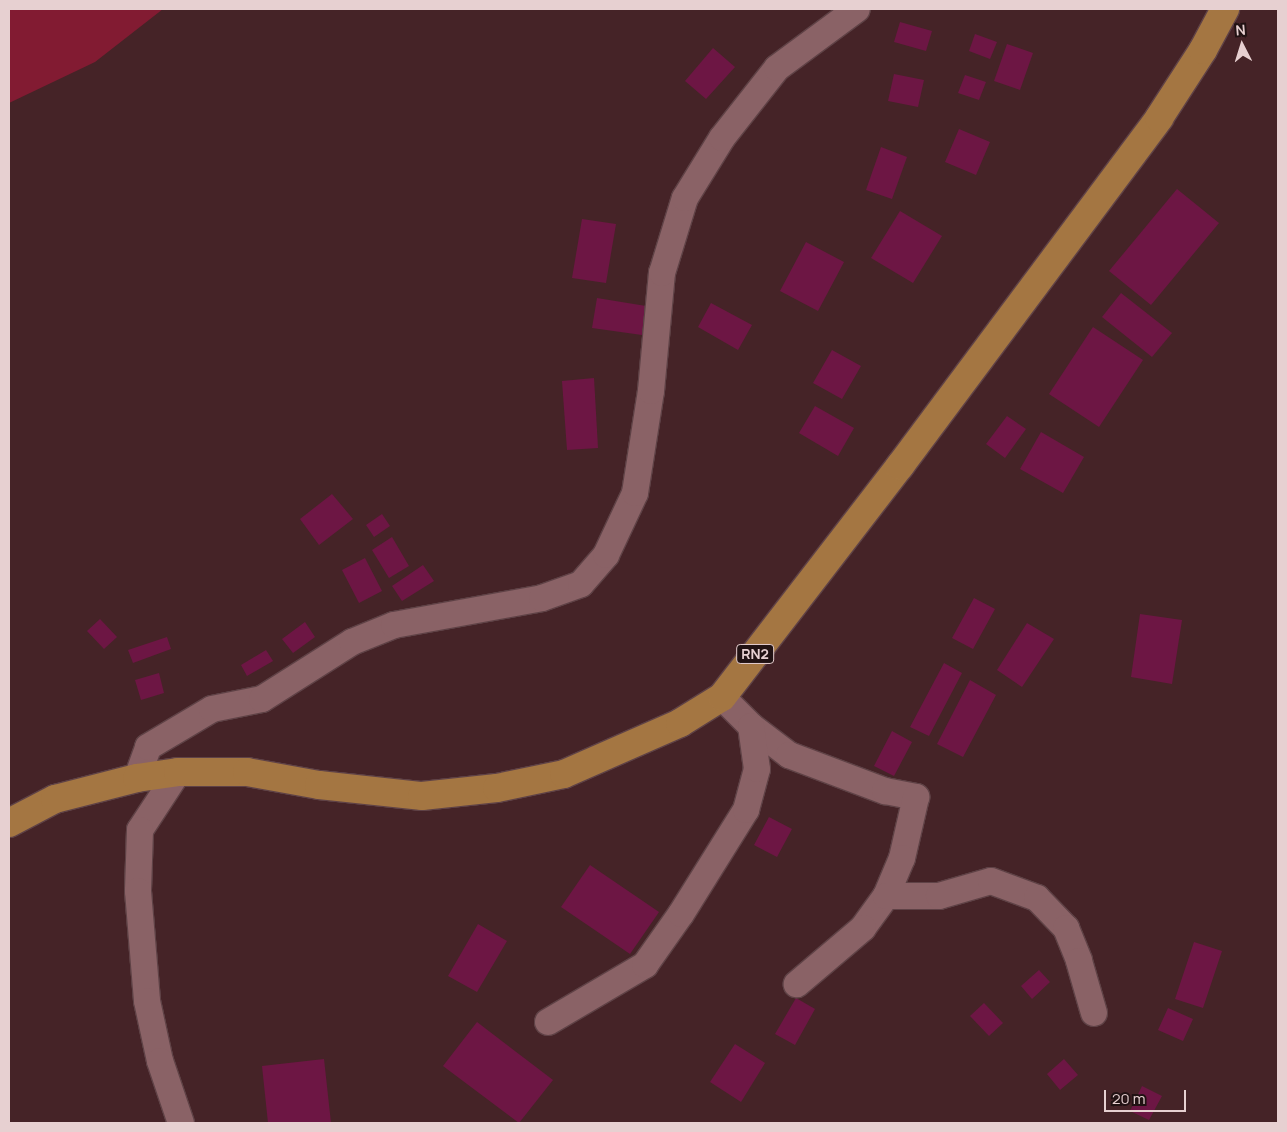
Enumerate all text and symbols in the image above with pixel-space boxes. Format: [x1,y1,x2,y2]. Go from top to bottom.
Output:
north arrow [1217,20,1267,70]
text: N [1235,20,1246,39]
road number: RN2 [735,642,775,666]
scale bar [1107,1080,1190,1112]
text: 20 m [1112,1088,1145,1109]

